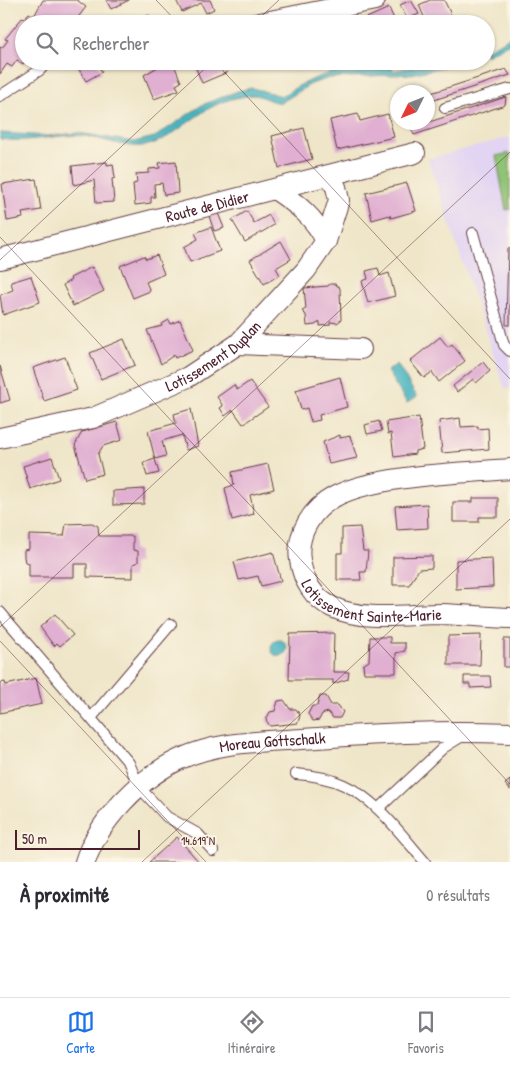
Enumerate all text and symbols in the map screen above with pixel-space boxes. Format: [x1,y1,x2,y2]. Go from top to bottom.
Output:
search box [15,15,495,70]
icon: search [33,29,61,57]
text: Rechercher [73,30,150,56]
north arrow [390,85,435,130]
street label: Route de Didier [163,185,252,227]
street label: Lotissement Duplan [162,315,266,397]
street label: Lotissement Sainte-Marie [296,575,443,627]
street label: Moreau Gottschalk [217,726,326,757]
scale bar [15,827,140,850]
text: 50 m [22,829,47,848]
text: 14.619°N [181,832,215,849]
text: À proximité [20,880,109,909]
text: 0 résultats [426,884,490,906]
tab: Carte [66,1008,95,1057]
tab: Itinéraire [227,1008,276,1057]
tab: Favoris [408,1008,444,1057]

